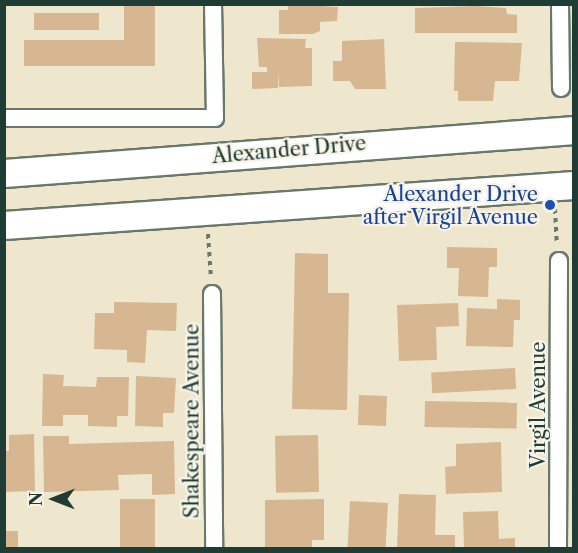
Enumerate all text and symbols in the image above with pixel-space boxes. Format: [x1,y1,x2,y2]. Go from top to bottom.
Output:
street label: Alexander Drive [211,131,367,169]
place label: Alexander Drive after Virgil Avenue [361,182,538,229]
marker: Alexander Drive after Virgil Avenue [543,198,557,212]
street label: Shakespeare Avenue [180,323,204,519]
street label: Virgil Avenue [526,341,550,469]
north arrow [24,469,84,529]
text: N [26,492,46,506]

